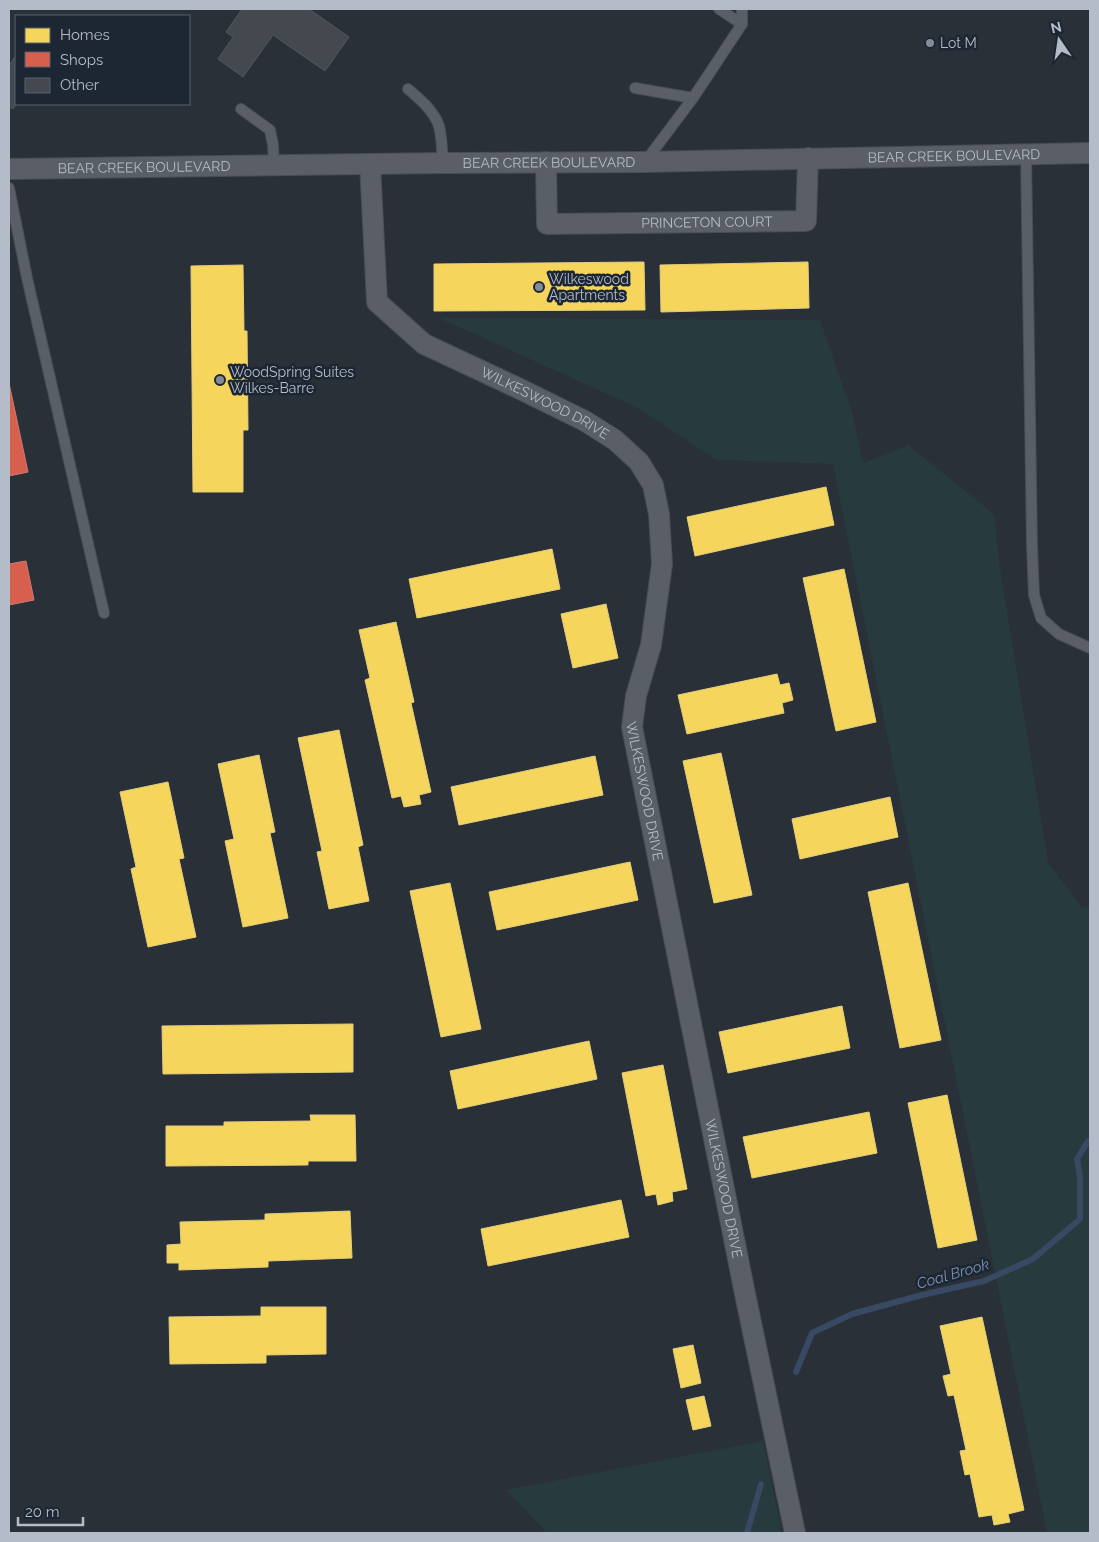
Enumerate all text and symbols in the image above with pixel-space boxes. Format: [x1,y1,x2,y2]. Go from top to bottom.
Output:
legend [15,15,190,105]
north arrow [1034,15,1084,65]
text: N [1049,18,1063,36]
text: Homes [60,26,110,44]
place label: Lot M [940,35,977,51]
marker: Lot M [924,37,936,49]
text: Shops [60,51,103,69]
text: Other [60,76,100,94]
street label: BEAR CREEK BOULEVARD [867,146,1040,165]
street label: BEAR CREEK BOULEVARD [463,154,635,171]
street label: BEAR CREEK BOULEVARD [58,158,230,176]
street label: PRINCETON COURT [641,213,773,231]
place label: Wilkeswood Apartments [549,271,629,303]
marker: Wilkeswood Apartments [533,281,545,293]
place label: WoodSpring Suites Wilkes-Barre [230,364,354,396]
street label: WILKESWOOD DRIVE [479,364,612,442]
marker: WoodSpring Suites Wilkes-Barre [214,374,226,386]
street label: WILKESWOOD DRIVE [623,720,666,862]
street label: WILKESWOOD DRIVE [702,1117,746,1259]
water label: Coal Brook [915,1255,991,1293]
scale bar [18,1494,82,1526]
text: 20 m [25,1503,60,1521]

